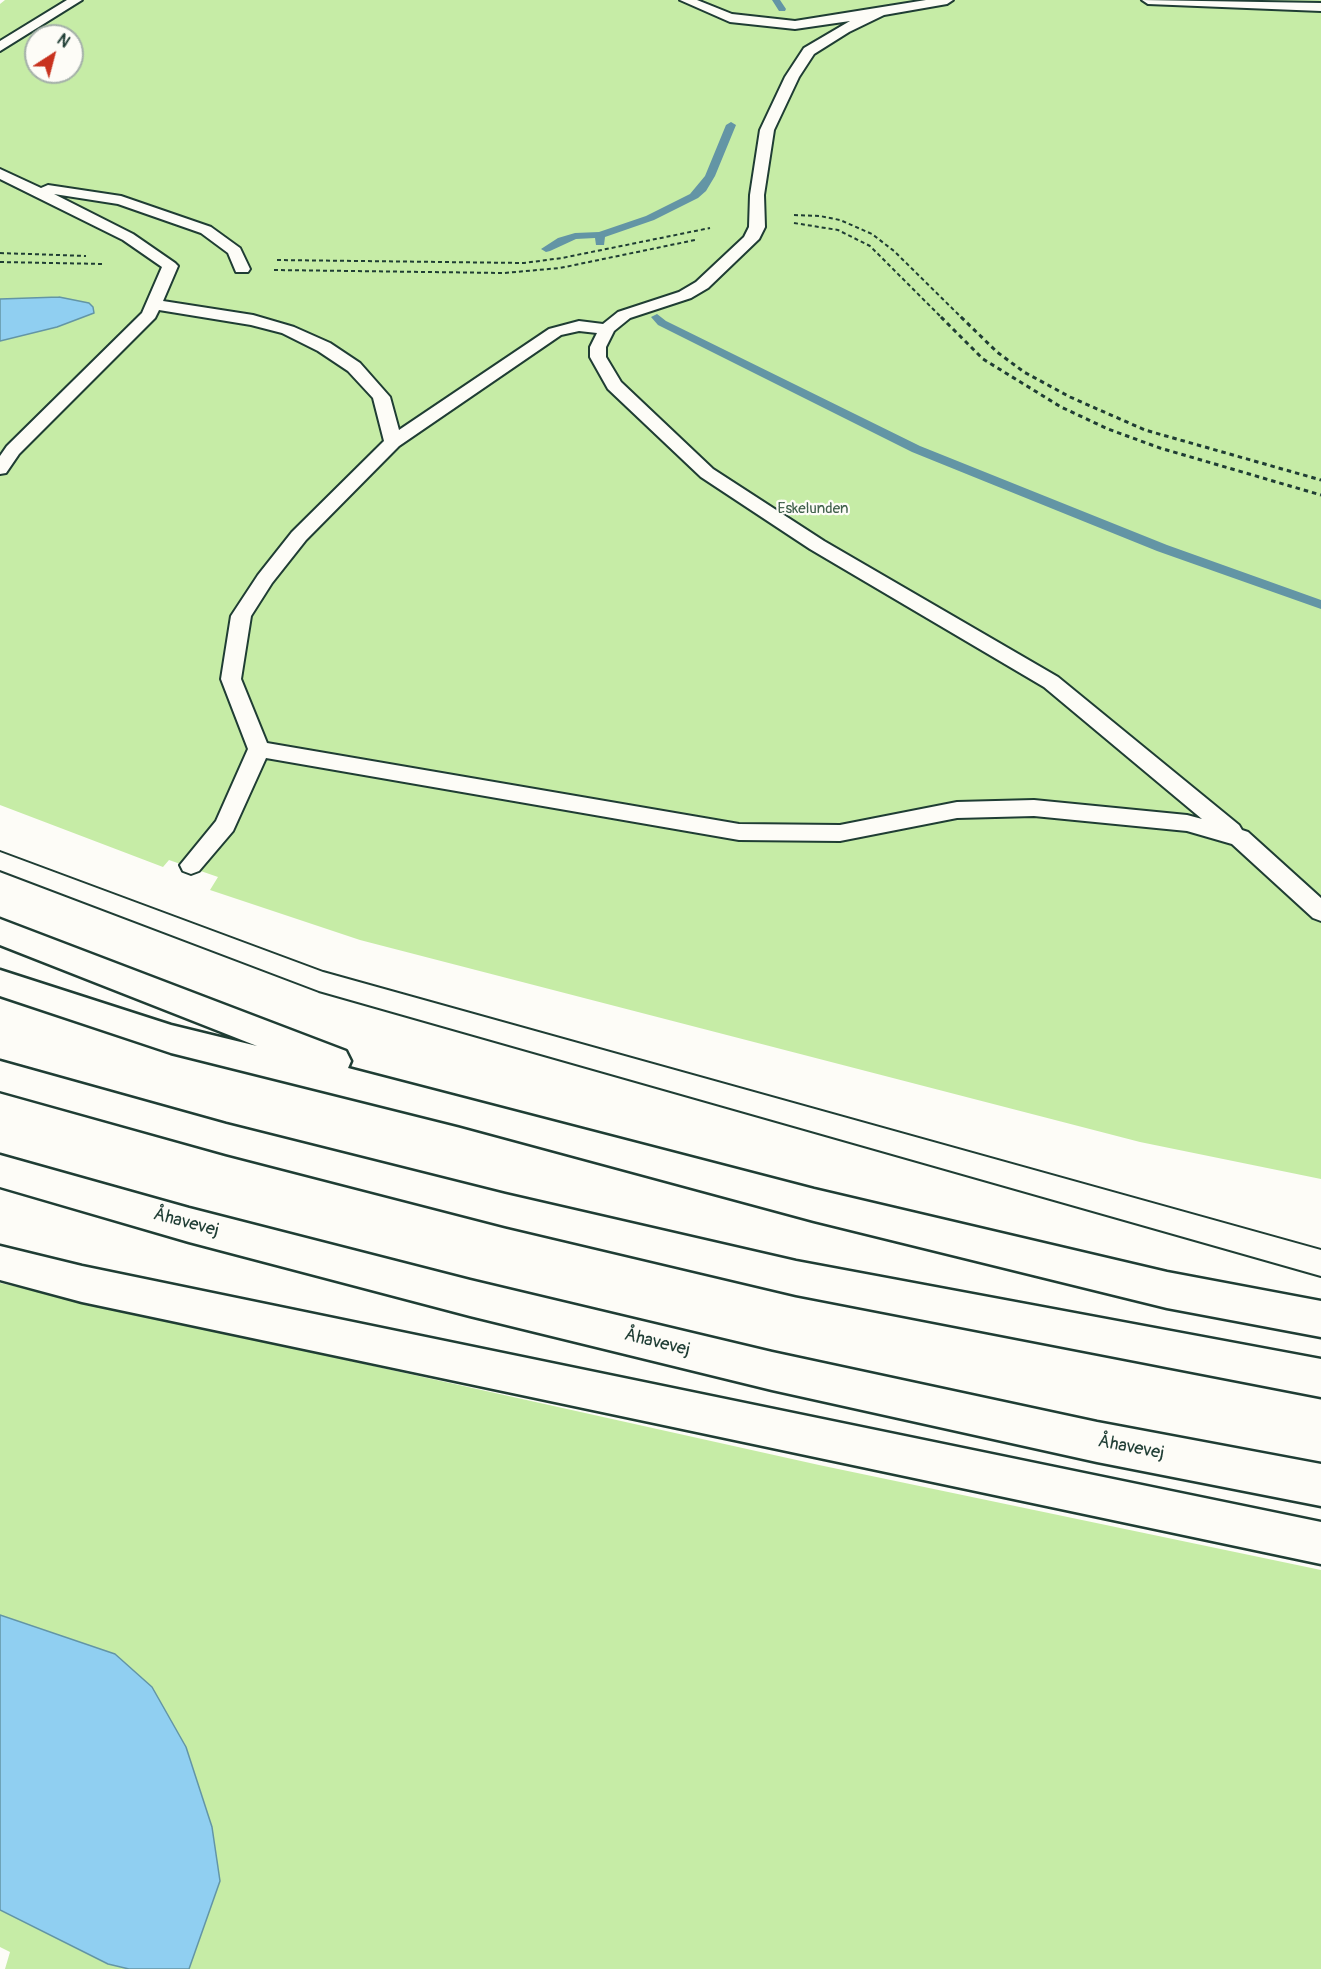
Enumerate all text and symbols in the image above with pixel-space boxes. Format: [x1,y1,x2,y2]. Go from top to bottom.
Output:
north arrow [24,24,84,84]
text: N [53,30,74,52]
park label: Eskelunden [778,500,848,518]
street label: Åhavevej [151,1204,221,1242]
street label: Åhavevej [622,1324,692,1362]
street label: Åhavevej [1096,1431,1166,1465]

